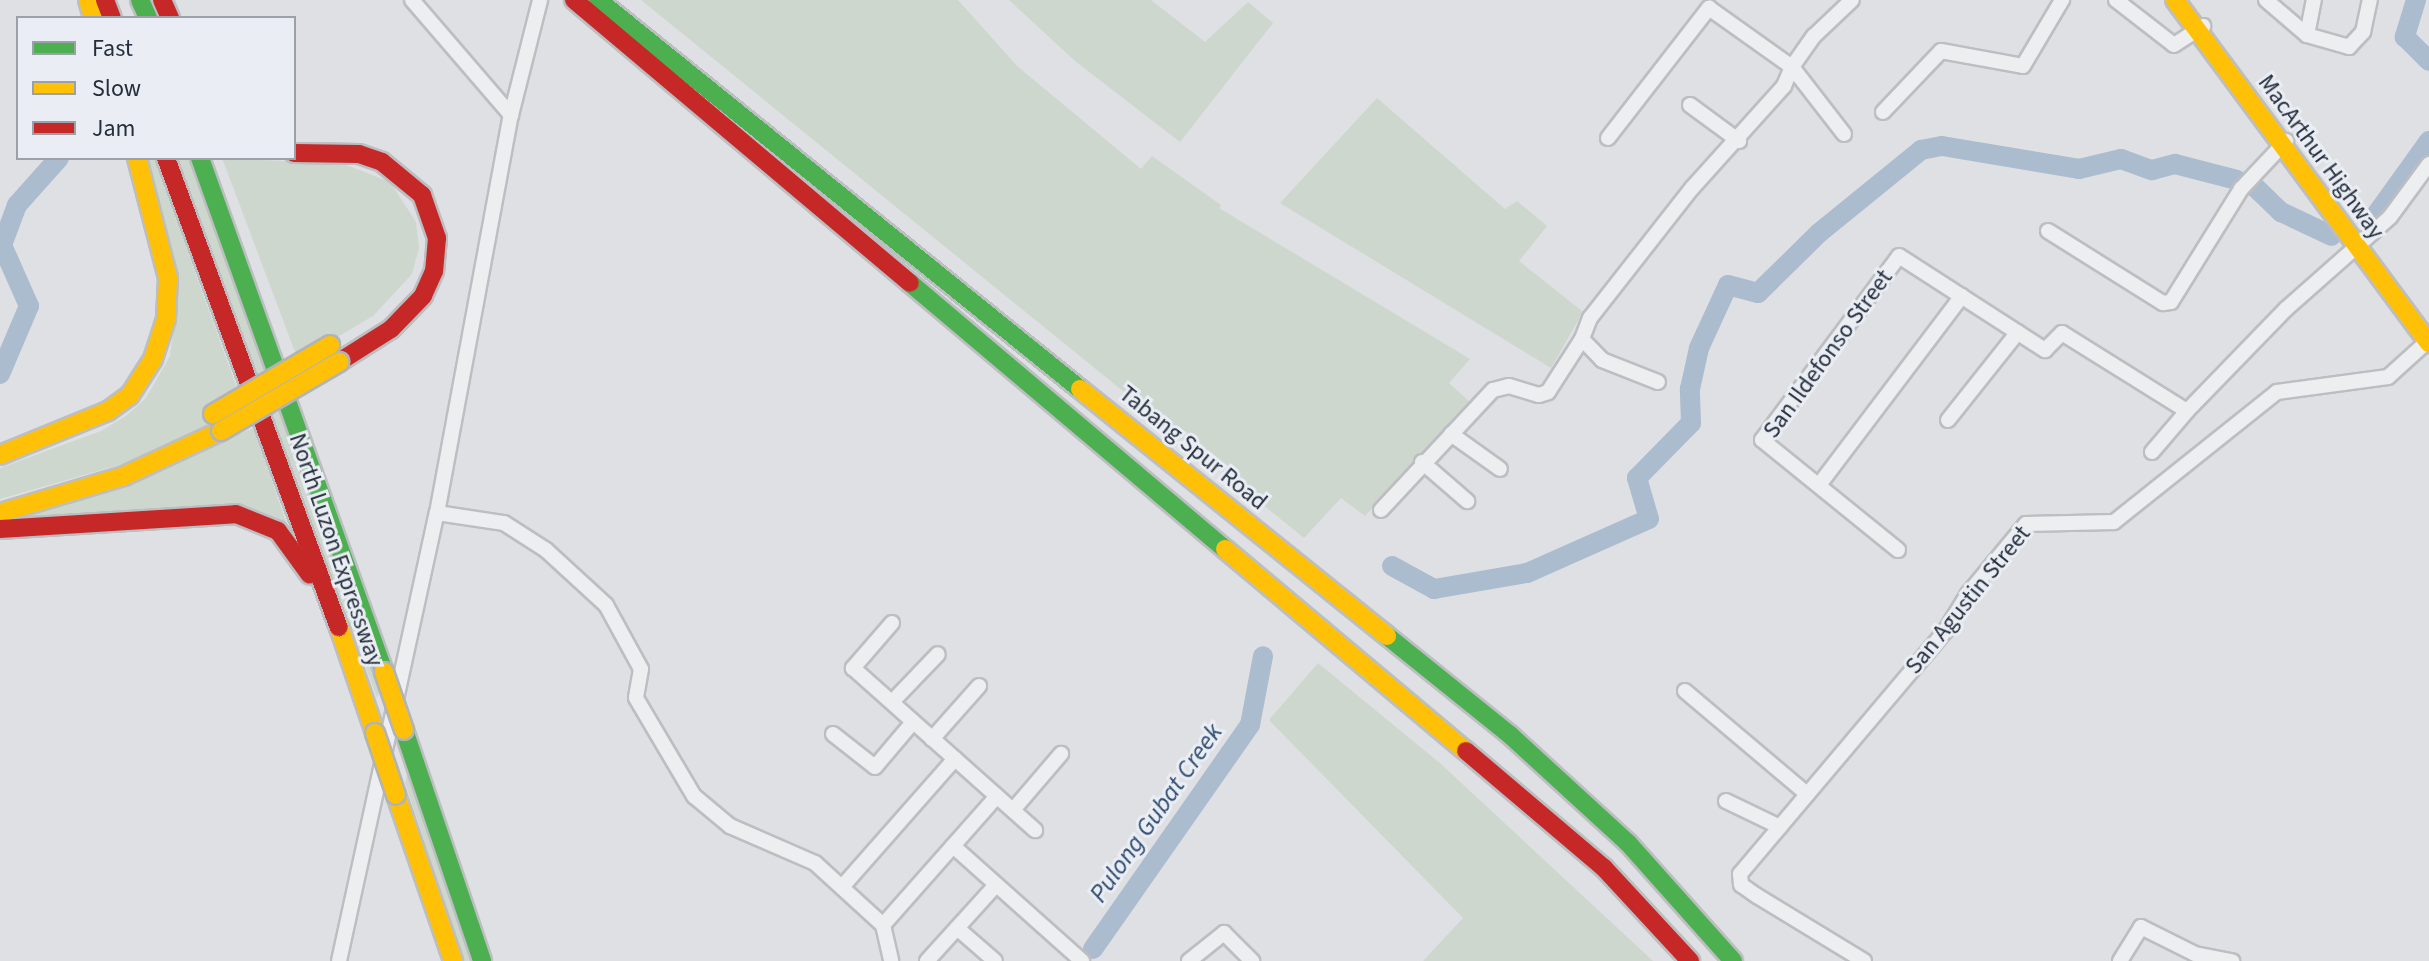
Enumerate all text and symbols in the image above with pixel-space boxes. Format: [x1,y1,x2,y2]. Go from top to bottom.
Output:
legend [16,16,296,160]
text: Fast [92,31,133,66]
street label: MacArthur Highway [2252,69,2390,245]
text: Slow [92,71,141,106]
text: Jam [92,111,136,146]
street label: San Ildefonso Street [1757,264,1899,444]
street label: Tabang Spur Road [1113,380,1273,516]
street label: North Luzon Expressway [283,430,389,670]
street label: San Agustin Street [1899,520,2037,680]
water label: Pulong Gubat Creek [1083,718,1229,908]

